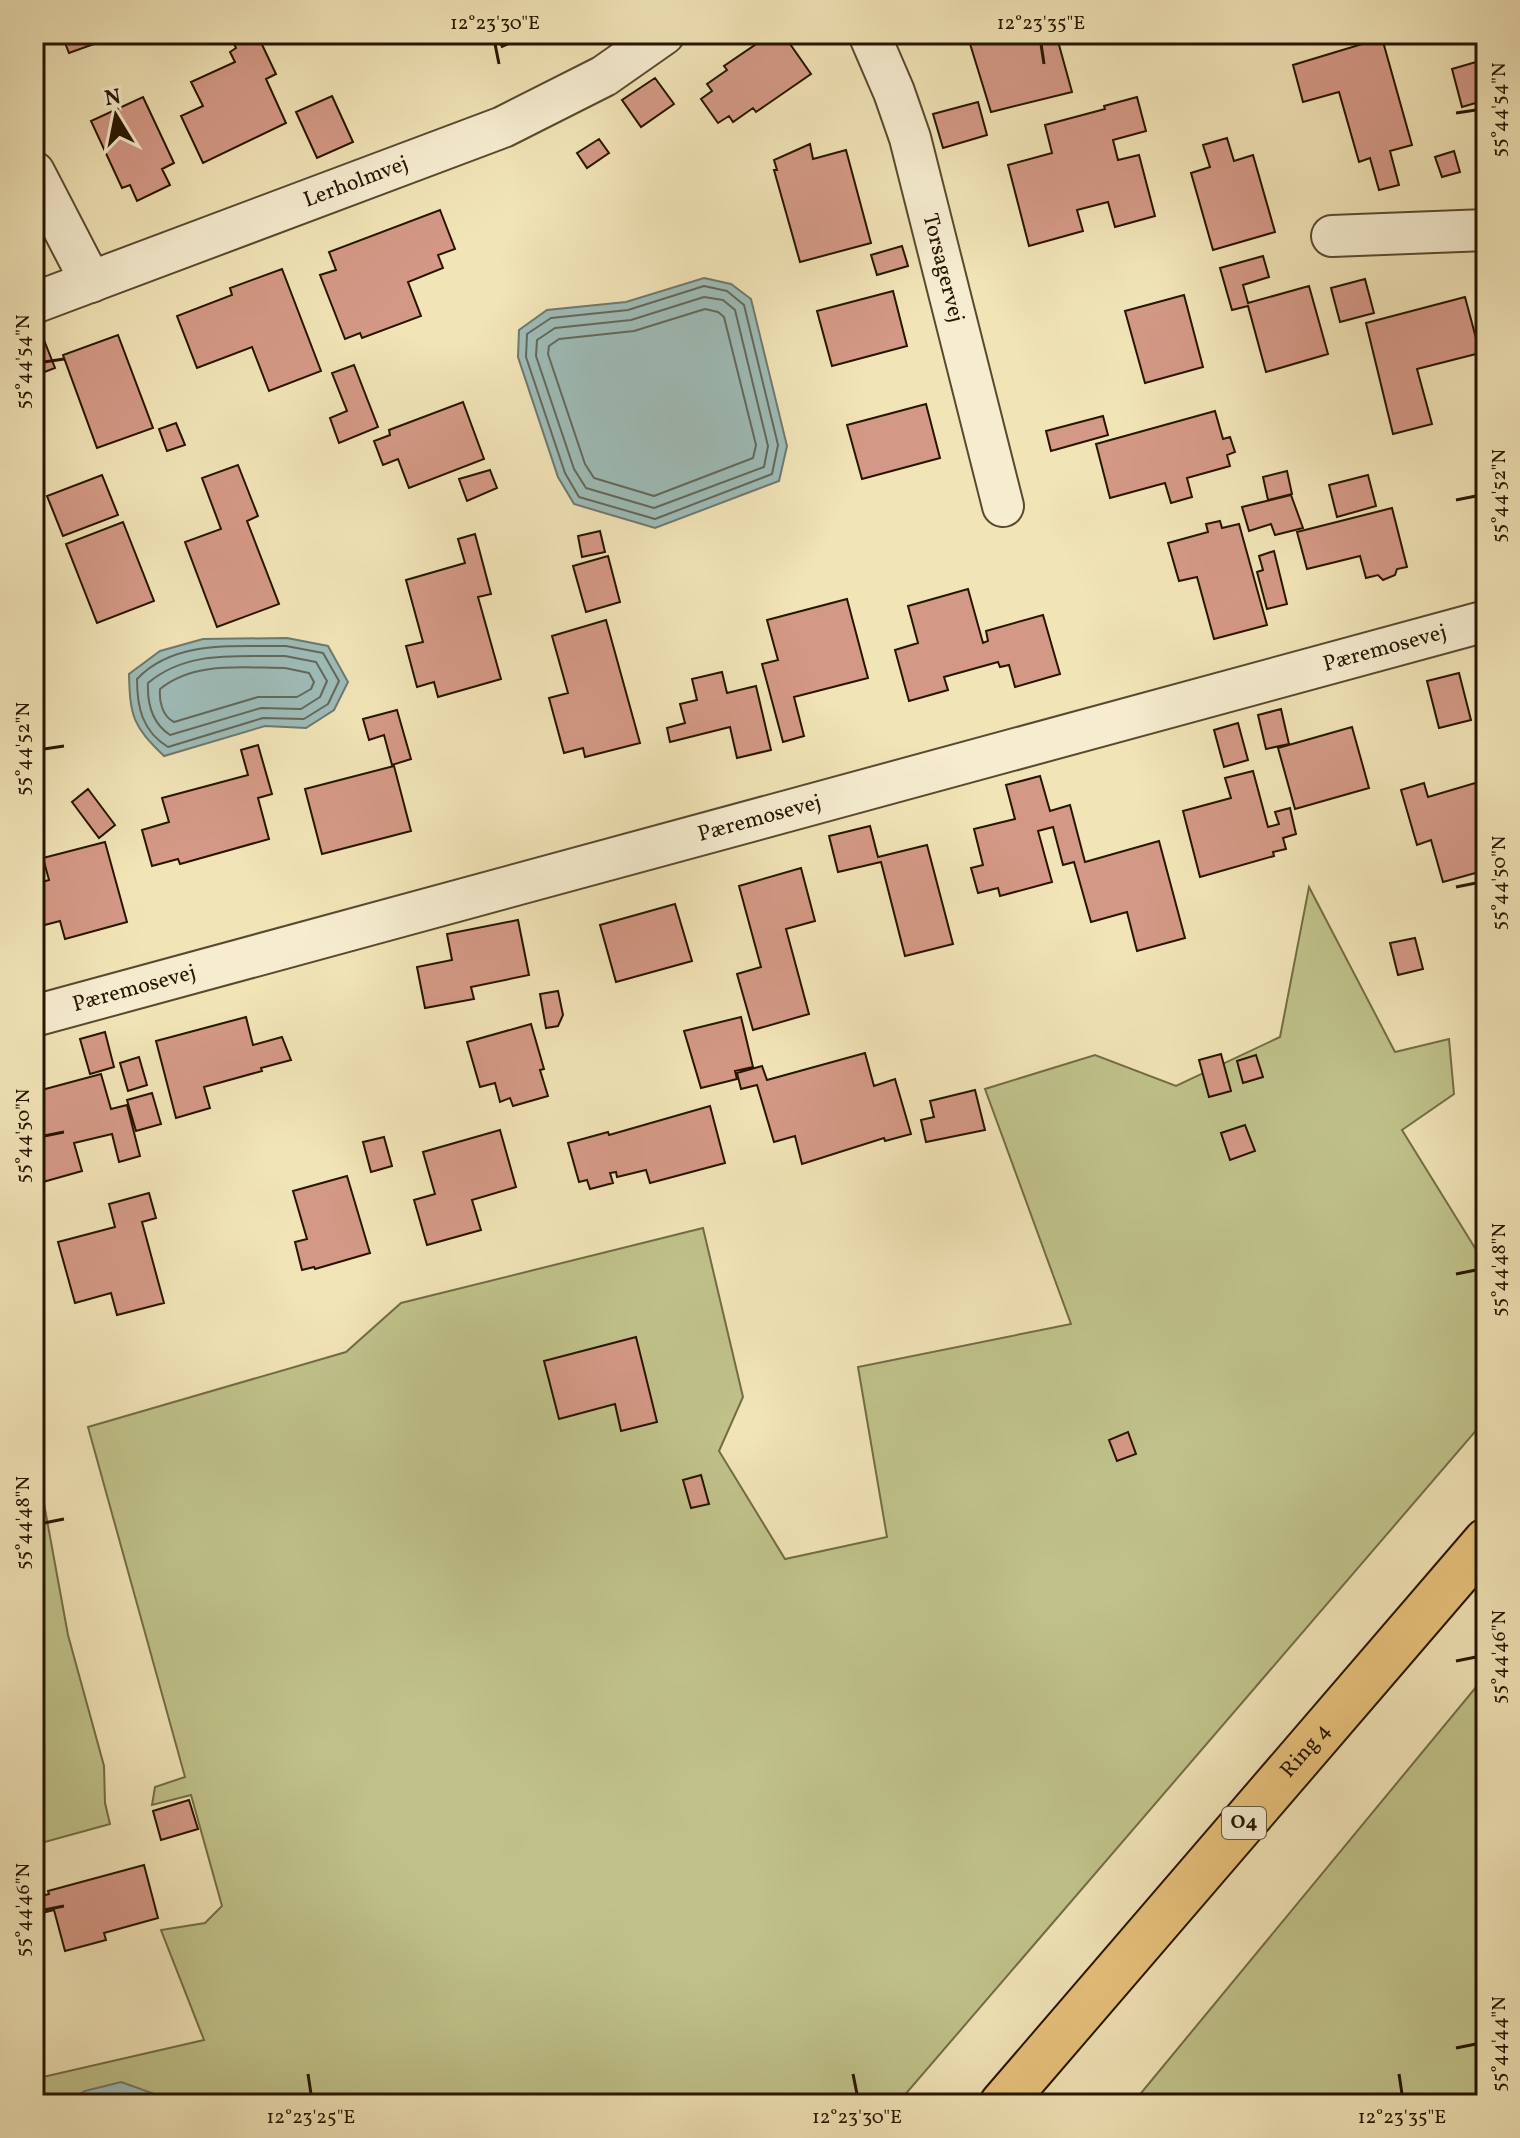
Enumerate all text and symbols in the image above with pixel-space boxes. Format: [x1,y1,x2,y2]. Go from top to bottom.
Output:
text: 12°23'30"E [450,10,540,38]
text: 12°23'35"E [997,10,1085,38]
text: 55°44'54"N [1486,62,1514,158]
north arrow [76,76,156,156]
text: N [102,82,124,115]
street label: Lerholmvej [299,148,413,216]
street label: Torsagervej [914,210,972,326]
text: 55°44'54"N [10,314,38,410]
text: 55°44'52"N [1486,449,1514,543]
street label: Pæremosevej [1320,617,1450,680]
text: 55°44'52"N [10,702,38,796]
street label: Pæremosevej [694,787,825,850]
text: 55°44'50"N [1486,835,1514,930]
street label: Pæremosevej [69,957,200,1020]
text: 55°44'50"N [10,1088,38,1183]
text: 55°44'48"N [1486,1223,1514,1317]
text: 55°44'48"N [10,1476,38,1570]
text: 55°44'46"N [1486,1610,1514,1704]
street label: Ring 4 [1273,1716,1338,1785]
road number: O4 [1222,1807,1266,1839]
text: 55°44'46"N [10,1863,38,1957]
text: 55°44'44"N [1486,1996,1514,2092]
text: 12°23'25"E [267,2104,355,2132]
text: 12°23'30"E [812,2104,902,2132]
text: 12°23'35"E [1358,2104,1446,2132]

